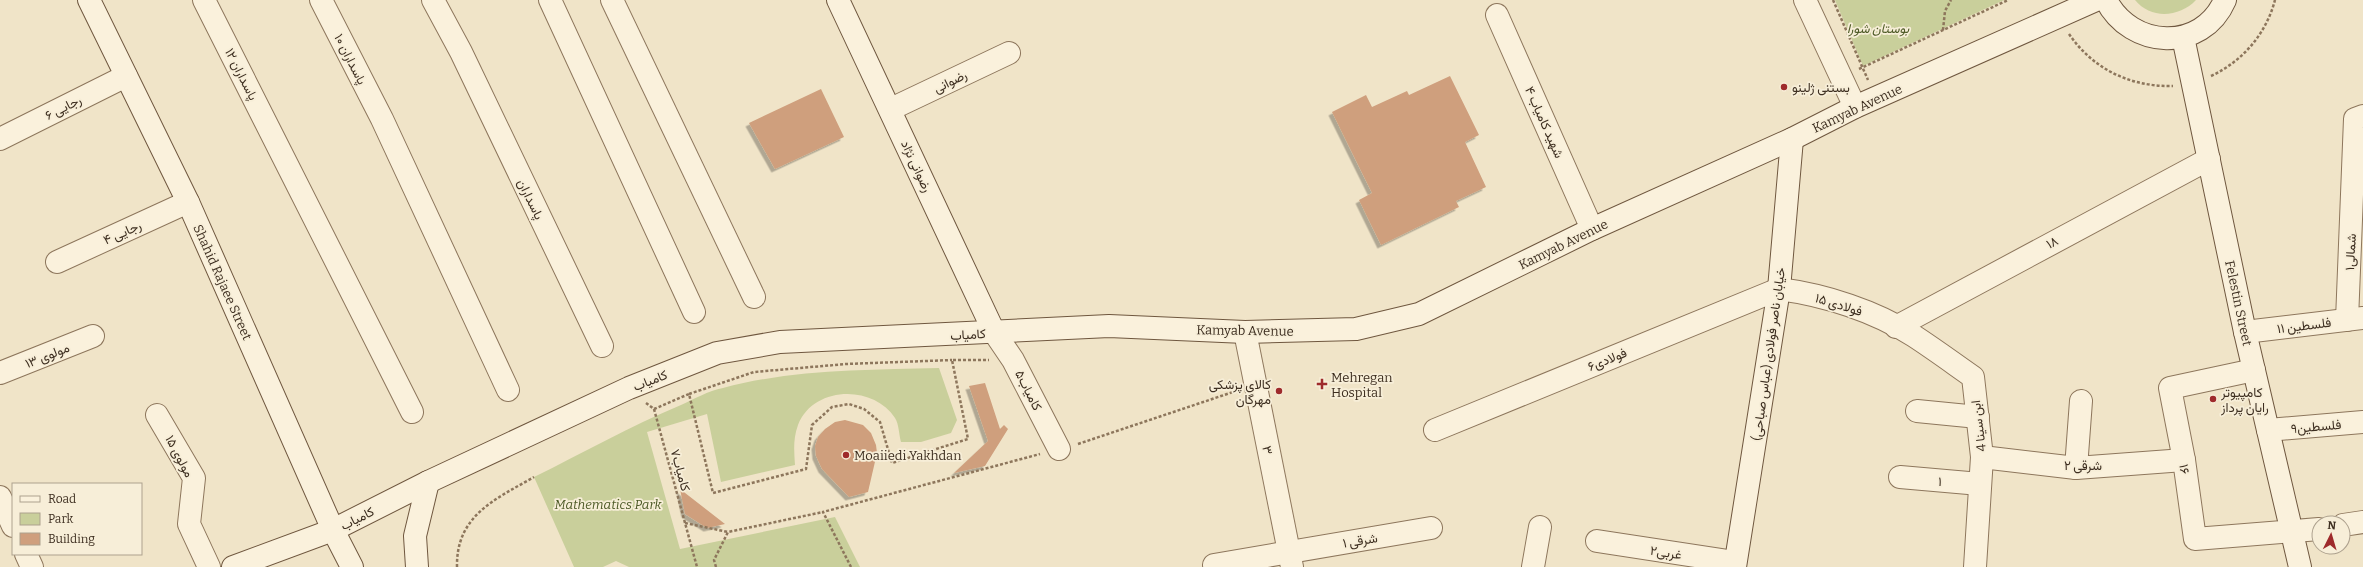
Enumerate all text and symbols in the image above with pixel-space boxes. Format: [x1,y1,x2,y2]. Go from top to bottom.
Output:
park label: بوستان شورا [1847,21,1910,37]
street label: پاسداران ۱۰ [330,31,370,88]
street label: پاسداران ۱۲ [220,46,261,104]
street label: رضوانی [931,67,970,97]
place label: بستنی ژلینو [1792,80,1850,96]
street label: Kamyab Avenue [1810,81,1904,136]
marker: بستنی ژلینو [1779,82,1789,92]
street label: شهید کامیاب ۴ [1521,84,1567,161]
street label: رجایی ۶ [43,92,84,124]
street label: رضوانی نژاد [897,138,935,195]
street label: پاسداران [513,177,547,223]
street label: Kamyab Avenue [1516,216,1610,273]
street label: رجایی ۴ [101,217,144,248]
street label: Shahid Rajaee Street [190,222,255,343]
street label: ۱۸ [2044,233,2061,252]
street label: شمالی۱ [2342,233,2360,271]
street label: Felestin Street [2222,259,2255,347]
street label: خیابان ناصر فولادی (عباس صباحی) [1749,266,1789,442]
street label: فولادی ۱۵ [1813,290,1864,320]
street label: فلسطین ۱۱ [2276,315,2332,337]
street label: Kamyab Avenue [1196,322,1294,339]
street label: کامیاب [950,326,986,343]
street label: مولوی ۱۳ [23,340,72,372]
street label: فولادی۶ [1585,345,1629,375]
street label: کامیاب [631,367,670,394]
street label: کامیاب۵ [1012,368,1045,413]
place label: Mehregan Hospital [1331,370,1393,400]
place label: کالای پزشکی مهرگان [1209,377,1271,408]
marker: Mehregan Hospital [1316,378,1328,390]
place label: کامپیوتر رایان پرداز [2220,385,2269,417]
marker: کالای پزشکی مهرگان [1274,386,1284,396]
marker: کامپیوتر رایان پرداز [2208,394,2218,404]
street label: ابن سینا 4 [1968,399,1990,453]
street label: فلسطین۹ [2290,417,2342,437]
street label: مولوی ۱۵ [161,433,197,480]
street label: ۳ [1259,444,1276,456]
street label: کامیاب۷ [668,447,693,493]
place label: Moaiiedi Yakhdan [854,448,962,463]
marker: Moaiiedi Yakhdan [841,450,851,460]
street label: ۲ شرقی [2064,458,2102,474]
street label: ۱۶ [2176,463,2193,475]
street label: ۱ [1937,474,1942,489]
legend [12,483,142,555]
text: Road [48,492,76,506]
park label: Mathematics Park [554,497,663,512]
street label: کامیاب [338,504,377,533]
text: Park [48,512,74,526]
north arrow [2311,515,2351,555]
text: N [2327,519,2337,532]
street label: ۱ شرقی [1342,530,1379,552]
text: Building [48,532,95,546]
street label: غربی۲ [1649,543,1683,563]

